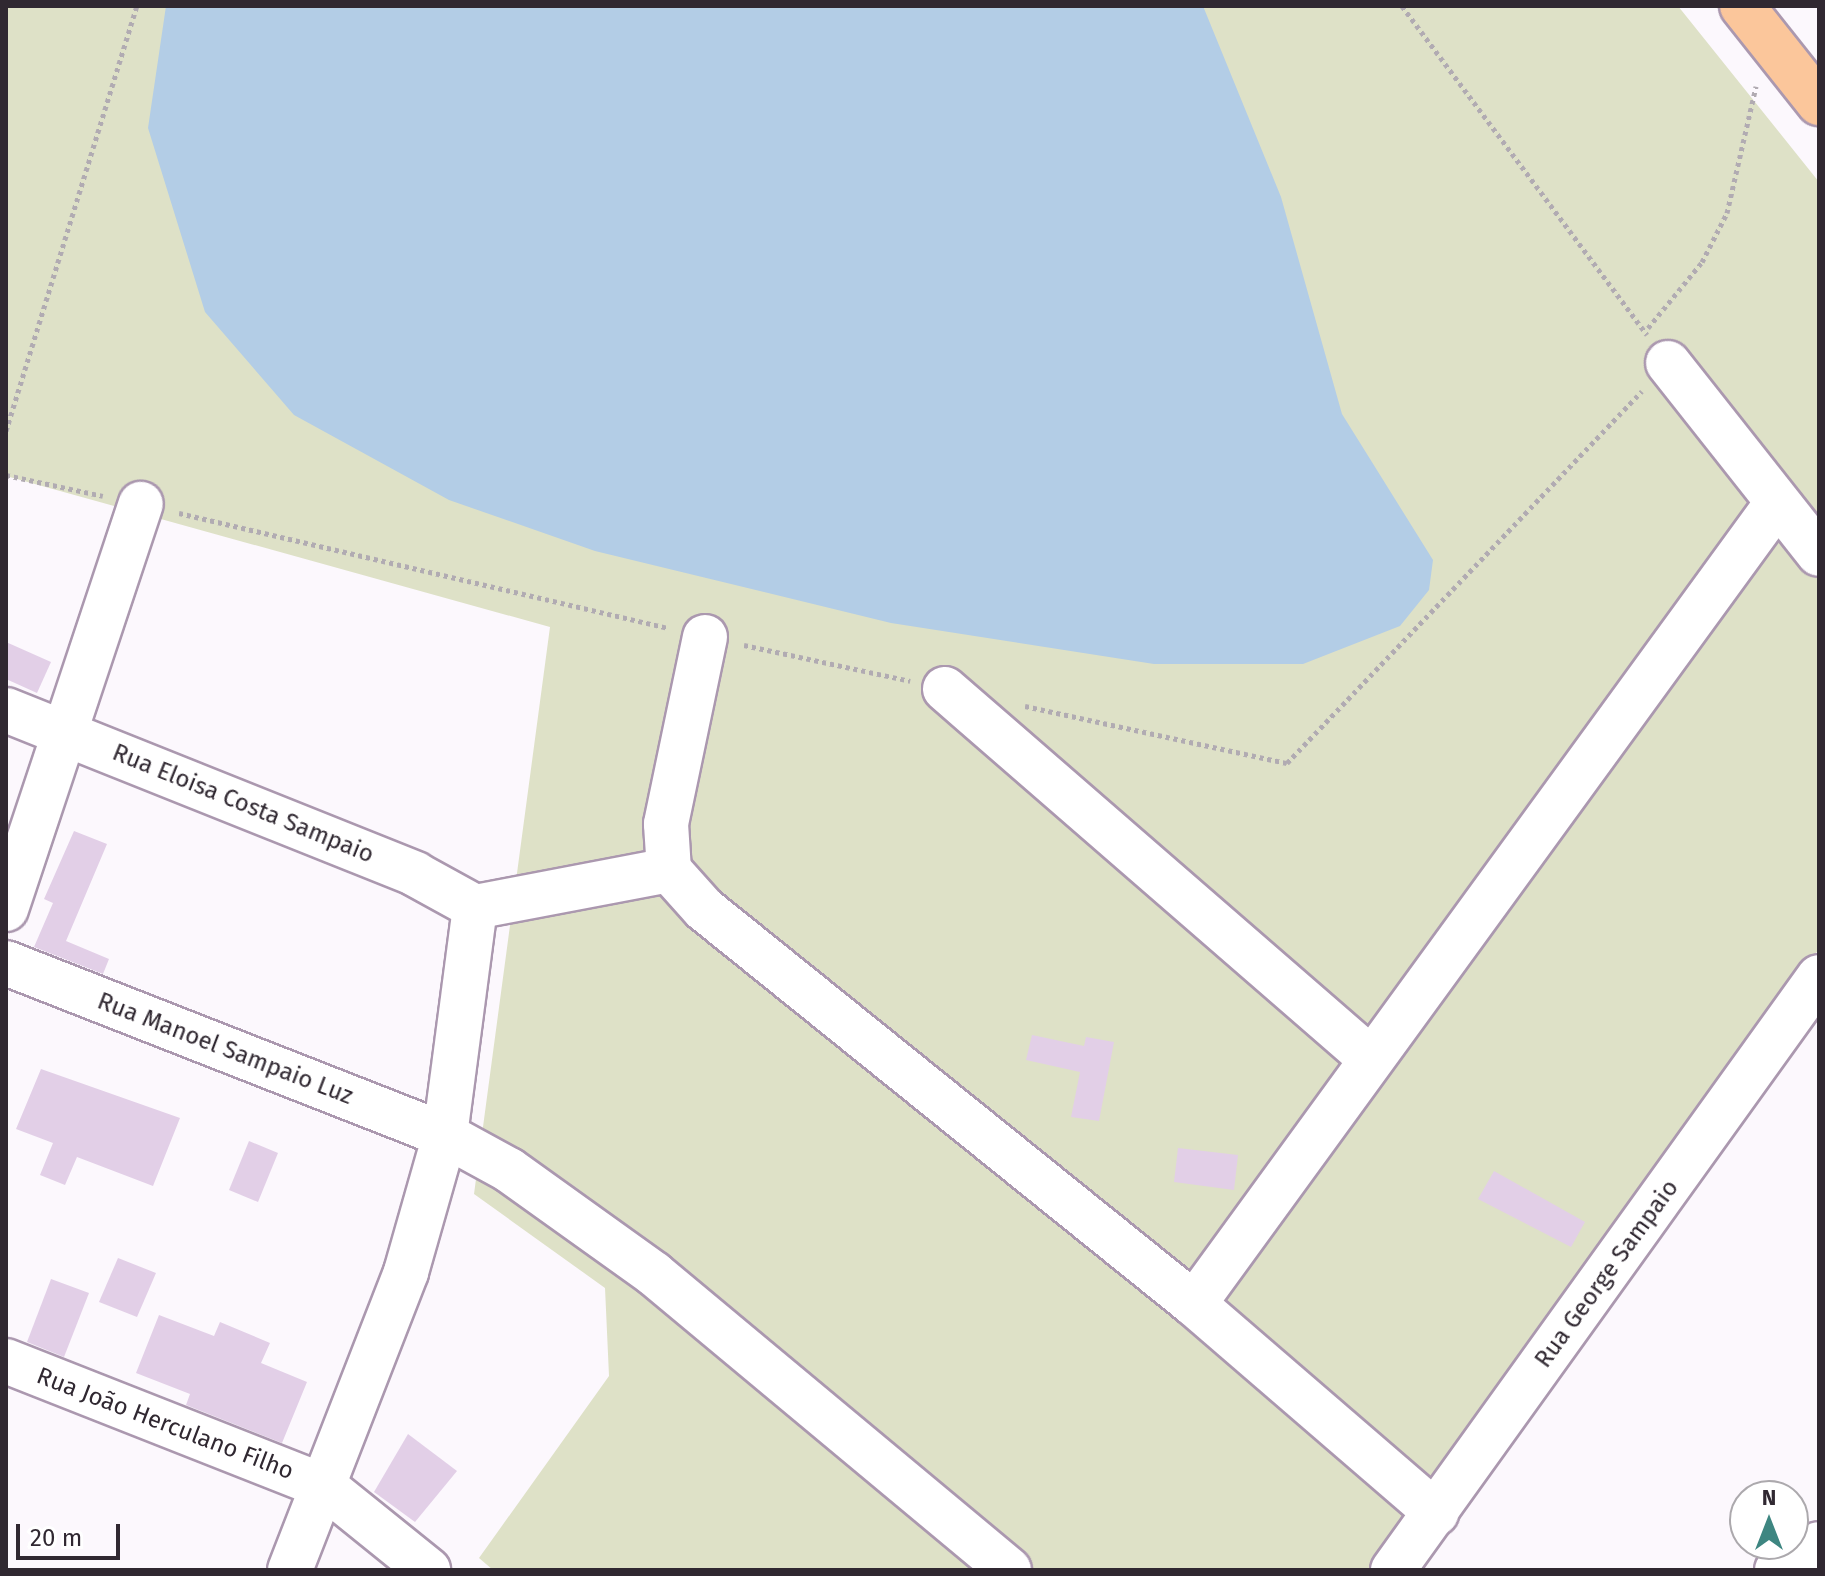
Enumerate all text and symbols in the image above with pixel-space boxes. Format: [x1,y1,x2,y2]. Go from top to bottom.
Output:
street label: Rua Eloisa Costa Sampaio [108,738,378,870]
street label: Rua Manoel Sampaio Luz [93,987,357,1111]
street label: Rua George Sampaio [1529,1174,1685,1374]
street label: Rua João Herculano Filho [32,1362,298,1486]
north arrow [1729,1480,1809,1560]
text: N [1762,1484,1776,1511]
scale bar [20,1508,124,1558]
text: 20 m [30,1524,82,1552]

